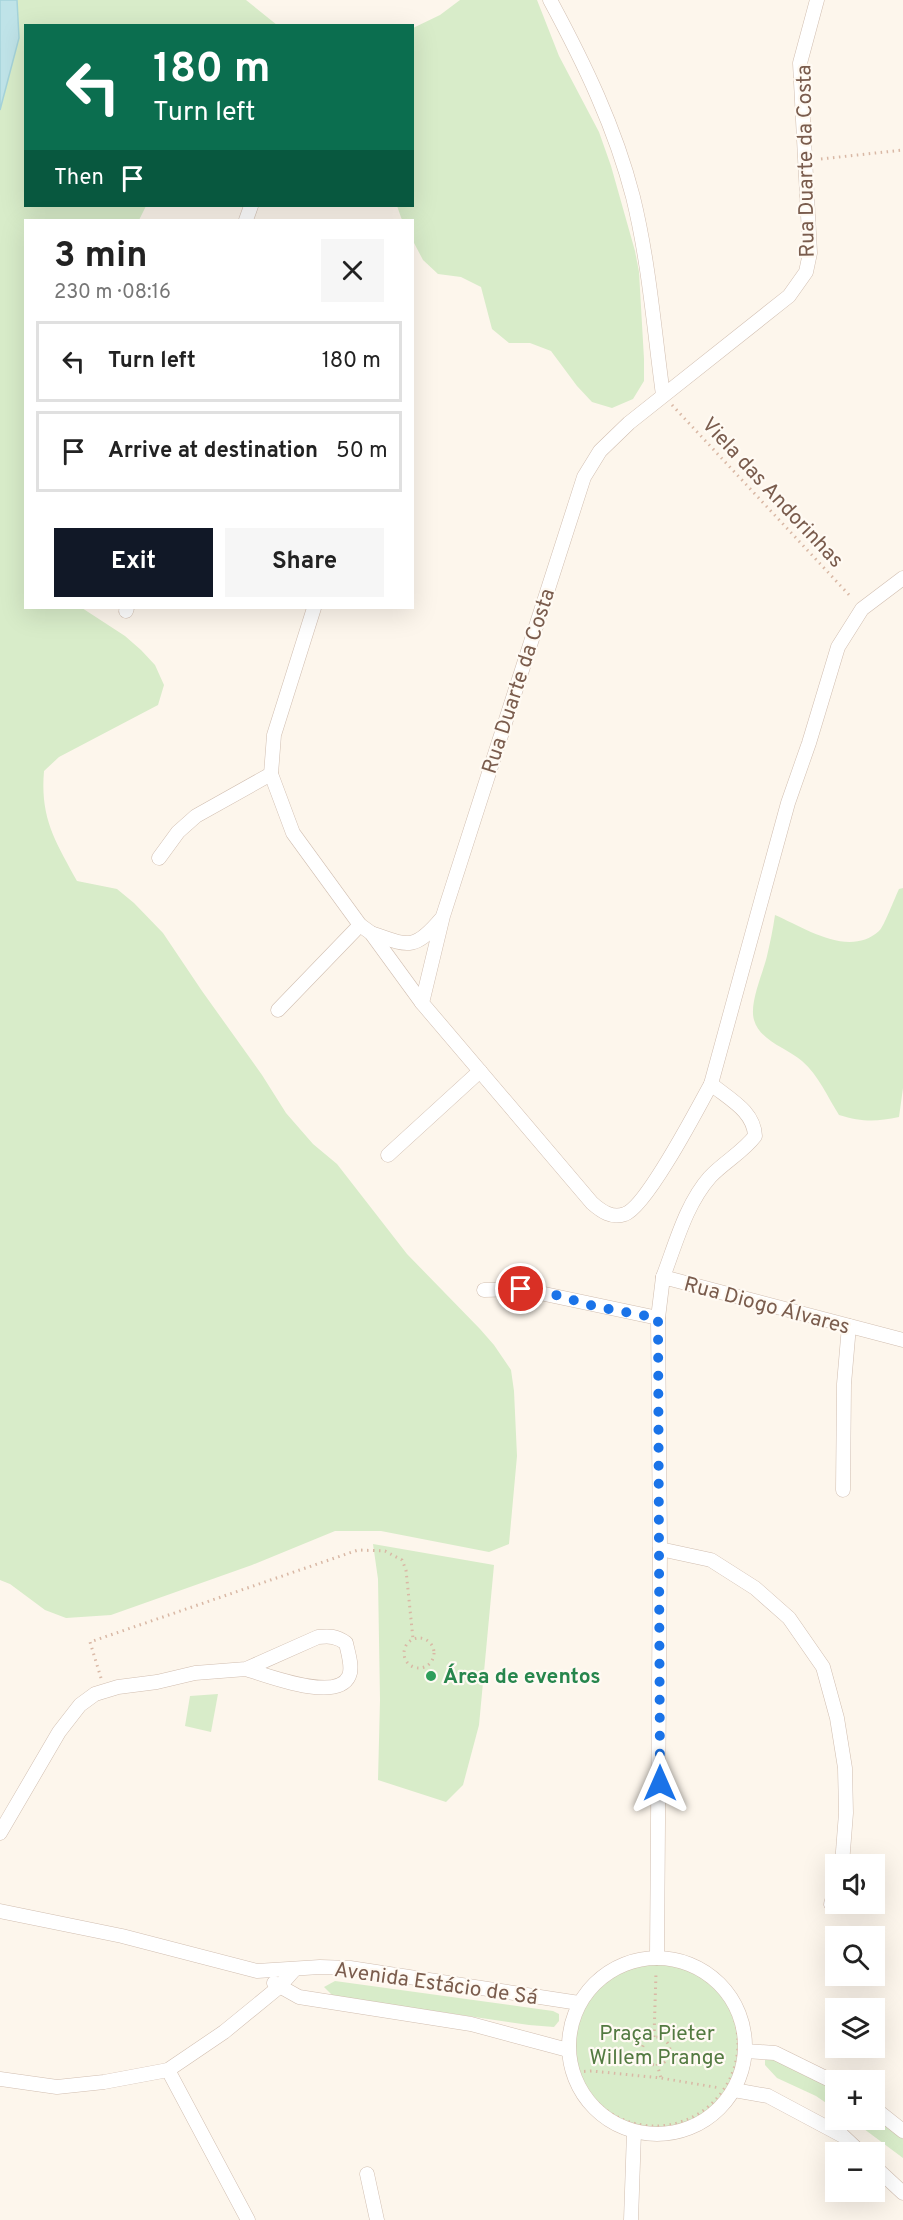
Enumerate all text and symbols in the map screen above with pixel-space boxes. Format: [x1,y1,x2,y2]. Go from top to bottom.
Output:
text: 180 m [153,44,270,97]
icon: left [54,48,132,126]
street label: Rua Duarte da Costa [791,64,822,258]
text: Turn left [153,96,255,130]
icon: arrive [116,162,149,195]
text: Then [54,165,104,192]
text: 3 min [54,234,148,280]
button: close [321,239,384,302]
text: 230 m · 08:16 [54,280,171,306]
icon: left [57,345,90,378]
text: Turn left [108,348,196,375]
text: 180 m [322,348,381,375]
street label: Viela das Andorinhas [695,412,849,574]
icon: arrive [57,435,90,468]
text: Arrive at destination [108,438,318,465]
text: 50 m [336,438,388,465]
button: Exit [54,528,213,597]
button: Share [225,528,384,597]
street label: Rua Duarte da Costa [477,585,562,777]
pin [495,1263,546,1314]
street label: Rua Diogo Álvares [681,1270,853,1342]
icon: arrive [504,1272,537,1305]
place label: Área de eventos [443,1663,601,1691]
marker: Área de eventos [424,1669,438,1683]
position arrow [628,1751,692,1815]
map controls [825,1854,885,2202]
button: sound [825,1854,885,1914]
button: search [825,1926,885,1986]
street label: Avenida Estácio de Sá [332,1957,539,2012]
button: layers [825,1998,885,2058]
park label: Praça Pieter Willem Prange [589,2021,725,2072]
button: + [825,2070,885,2130]
button: − [825,2142,885,2202]

